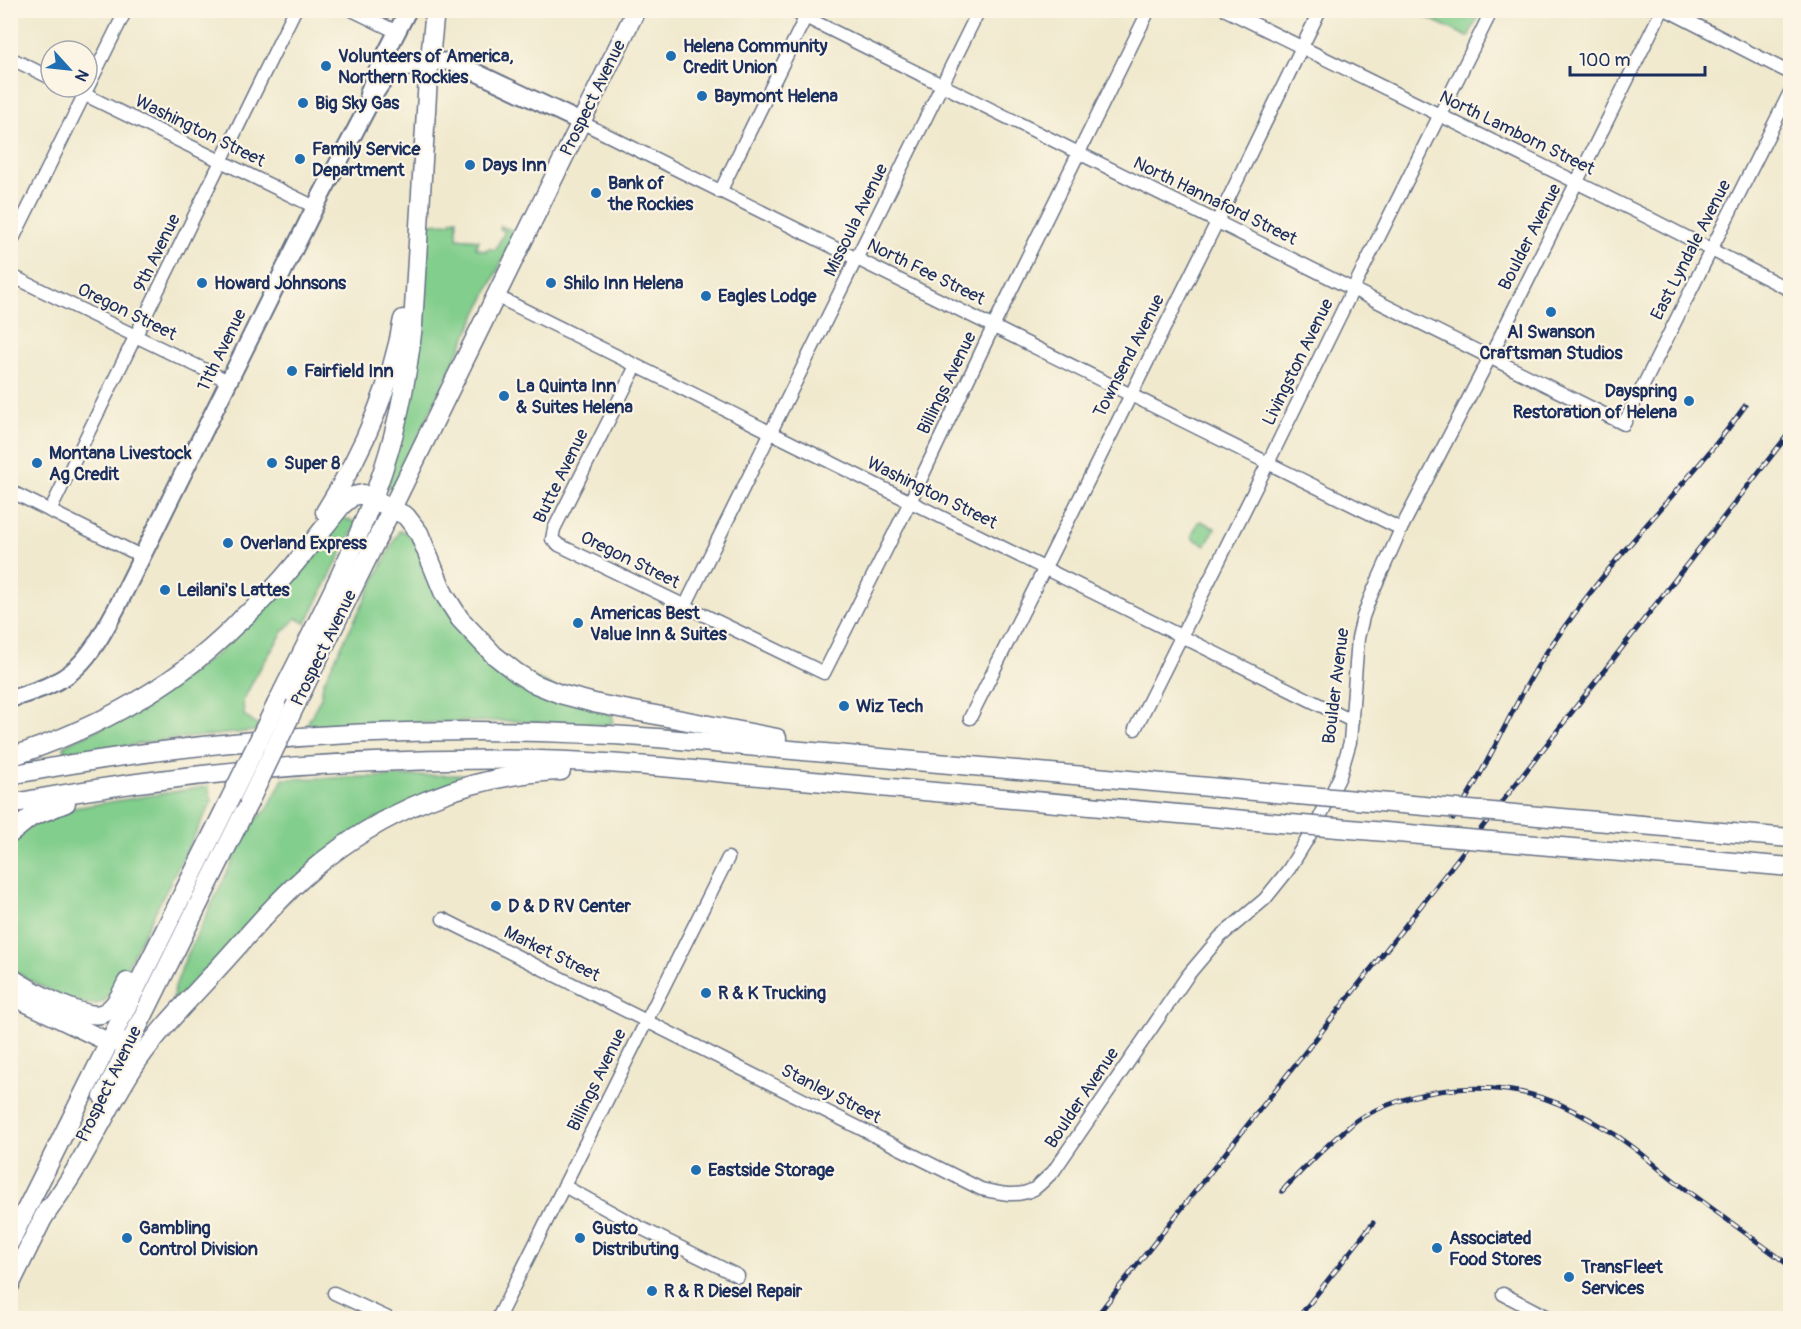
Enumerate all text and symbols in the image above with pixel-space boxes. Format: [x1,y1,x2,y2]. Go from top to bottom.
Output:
place label: Helena Community Credit Union [683,35,828,79]
street label: Prospect Avenue [555,36,631,160]
north arrow [39,39,99,99]
scale bar [1570,39,1705,77]
place label: Volunteers of America, Northern Rockies [338,45,514,89]
marker: Helena Community Credit Union [664,49,678,63]
text: 100 m [1579,49,1631,72]
marker: Volunteers of America, Northern Rockies [319,59,333,73]
text: N [70,66,93,85]
place label: Baymont Helena [714,85,838,108]
street label: North Lamborn Street [1435,85,1599,181]
street label: Washington Street [131,89,270,173]
marker: Baymont Helena [695,89,709,103]
place label: Big Sky Gas [315,92,400,115]
marker: Big Sky Gas [296,96,310,110]
place label: Family Service Department [312,138,421,182]
street label: North Hannaford Street [1129,151,1301,251]
marker: Family Service Department [293,152,307,166]
place label: Days Inn [482,154,547,177]
marker: Days Inn [463,158,477,172]
street label: Missoula Avenue [819,160,893,280]
place label: Bank of the Rockies [607,172,694,216]
street label: East Lyndale Avenue [1646,176,1736,324]
street label: Boulder Avenue [1493,180,1567,294]
marker: Bank of the Rockies [589,186,603,200]
street label: 9th Avenue [128,210,186,296]
street label: North Fee Street [863,233,990,311]
place label: Howard Johnsons [214,272,347,295]
place label: Shilo Inn Helena [563,272,684,295]
marker: Howard Johnsons [195,276,209,290]
marker: Shilo Inn Helena [544,276,558,290]
street label: Oregon Street [74,278,181,346]
place label: Eagles Lodge [718,285,817,308]
marker: Eagles Lodge [699,289,713,303]
street label: Townsend Avenue [1088,290,1170,422]
street label: Livingston Avenue [1257,295,1339,429]
street label: 11th Avenue [192,305,252,395]
marker: Al Swanson Craftsman Studios [1544,305,1558,319]
place label: Al Swanson Craftsman Studios [1480,321,1623,365]
street label: Billings Avenue [912,328,982,438]
place label: Fairfield Inn [304,360,394,383]
marker: Fairfield Inn [285,364,299,378]
place label: La Quinta Inn & Suites Helena [516,375,634,419]
place label: Dayspring Restoration of Helena [1513,380,1678,424]
marker: La Quinta Inn & Suites Helena [497,389,511,403]
marker: Dayspring Restoration of Helena [1682,394,1696,408]
street label: Butte Avenue [528,425,594,527]
place label: Montana Livestock Ag Credit [49,442,192,486]
street label: Washington Street [863,451,1002,535]
place label: Super 8 [284,452,340,475]
marker: Montana Livestock Ag Credit [30,456,44,470]
marker: Super 8 [265,456,279,470]
street label: Oregon Street [577,526,684,594]
place label: Overland Express [240,532,368,555]
marker: Overland Express [221,536,235,550]
place label: Leilani's Lattes [177,579,291,602]
marker: Leilani's Lattes [158,583,172,597]
street label: Prospect Avenue [286,586,362,710]
place label: Americas Best Value Inn & Suites [590,602,728,646]
marker: Americas Best Value Inn & Suites [571,616,585,630]
street label: Boulder Avenue [1317,627,1355,745]
place label: Wiz Tech [856,695,924,718]
marker: Wiz Tech [837,699,851,713]
place label: D & D RV Center [508,895,631,918]
marker: D & D RV Center [489,899,503,913]
street label: Market Street [500,921,604,987]
place label: R & K Trucking [718,982,826,1005]
marker: R & K Trucking [699,986,713,1000]
street label: Prospect Avenue [71,1022,147,1146]
street label: Billings Avenue [562,1025,632,1135]
street label: Boulder Avenue [1040,1043,1124,1153]
street label: Stanley Street [777,1059,886,1129]
place label: Eastside Storage [708,1159,835,1182]
marker: Eastside Storage [689,1163,703,1177]
place label: Gambling Control Division [139,1217,258,1261]
place label: Gusto Distributing [592,1217,679,1261]
place label: Associated Food Stores [1449,1227,1542,1271]
marker: Gambling Control Division [120,1231,134,1245]
marker: Gusto Distributing [573,1231,587,1245]
marker: Associated Food Stores [1430,1241,1444,1255]
place label: TransFleet Services [1580,1256,1663,1300]
marker: TransFleet Services [1562,1270,1576,1284]
place label: R & R Diesel Repair [664,1280,803,1303]
marker: R & R Diesel Repair [645,1284,659,1298]

